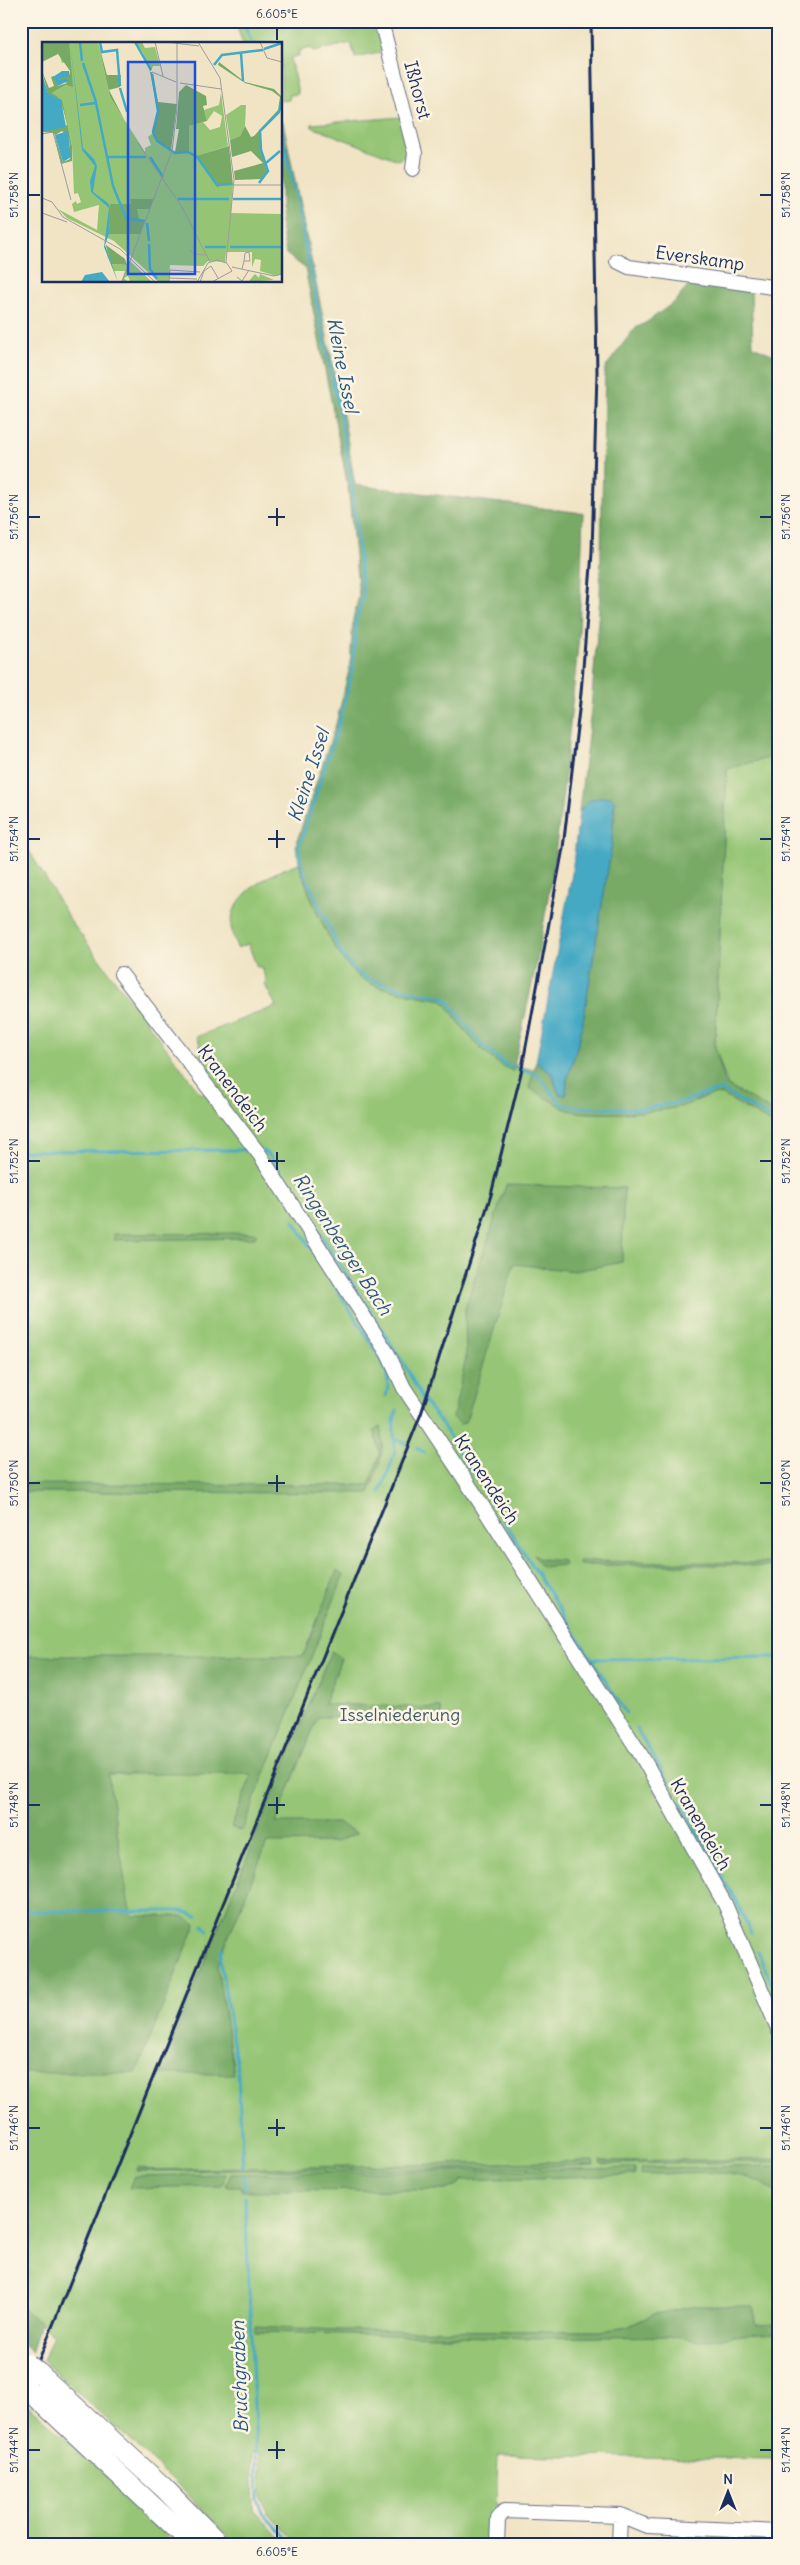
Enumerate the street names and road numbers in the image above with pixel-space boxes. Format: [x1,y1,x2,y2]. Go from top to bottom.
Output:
street label: Ißhorst [399,58,437,122]
street label: Everskamp [654,240,746,276]
street label: Kranendeich [193,1040,273,1136]
street label: Kranendeich [449,1430,525,1528]
street label: Kranendeich [665,1774,737,1874]

